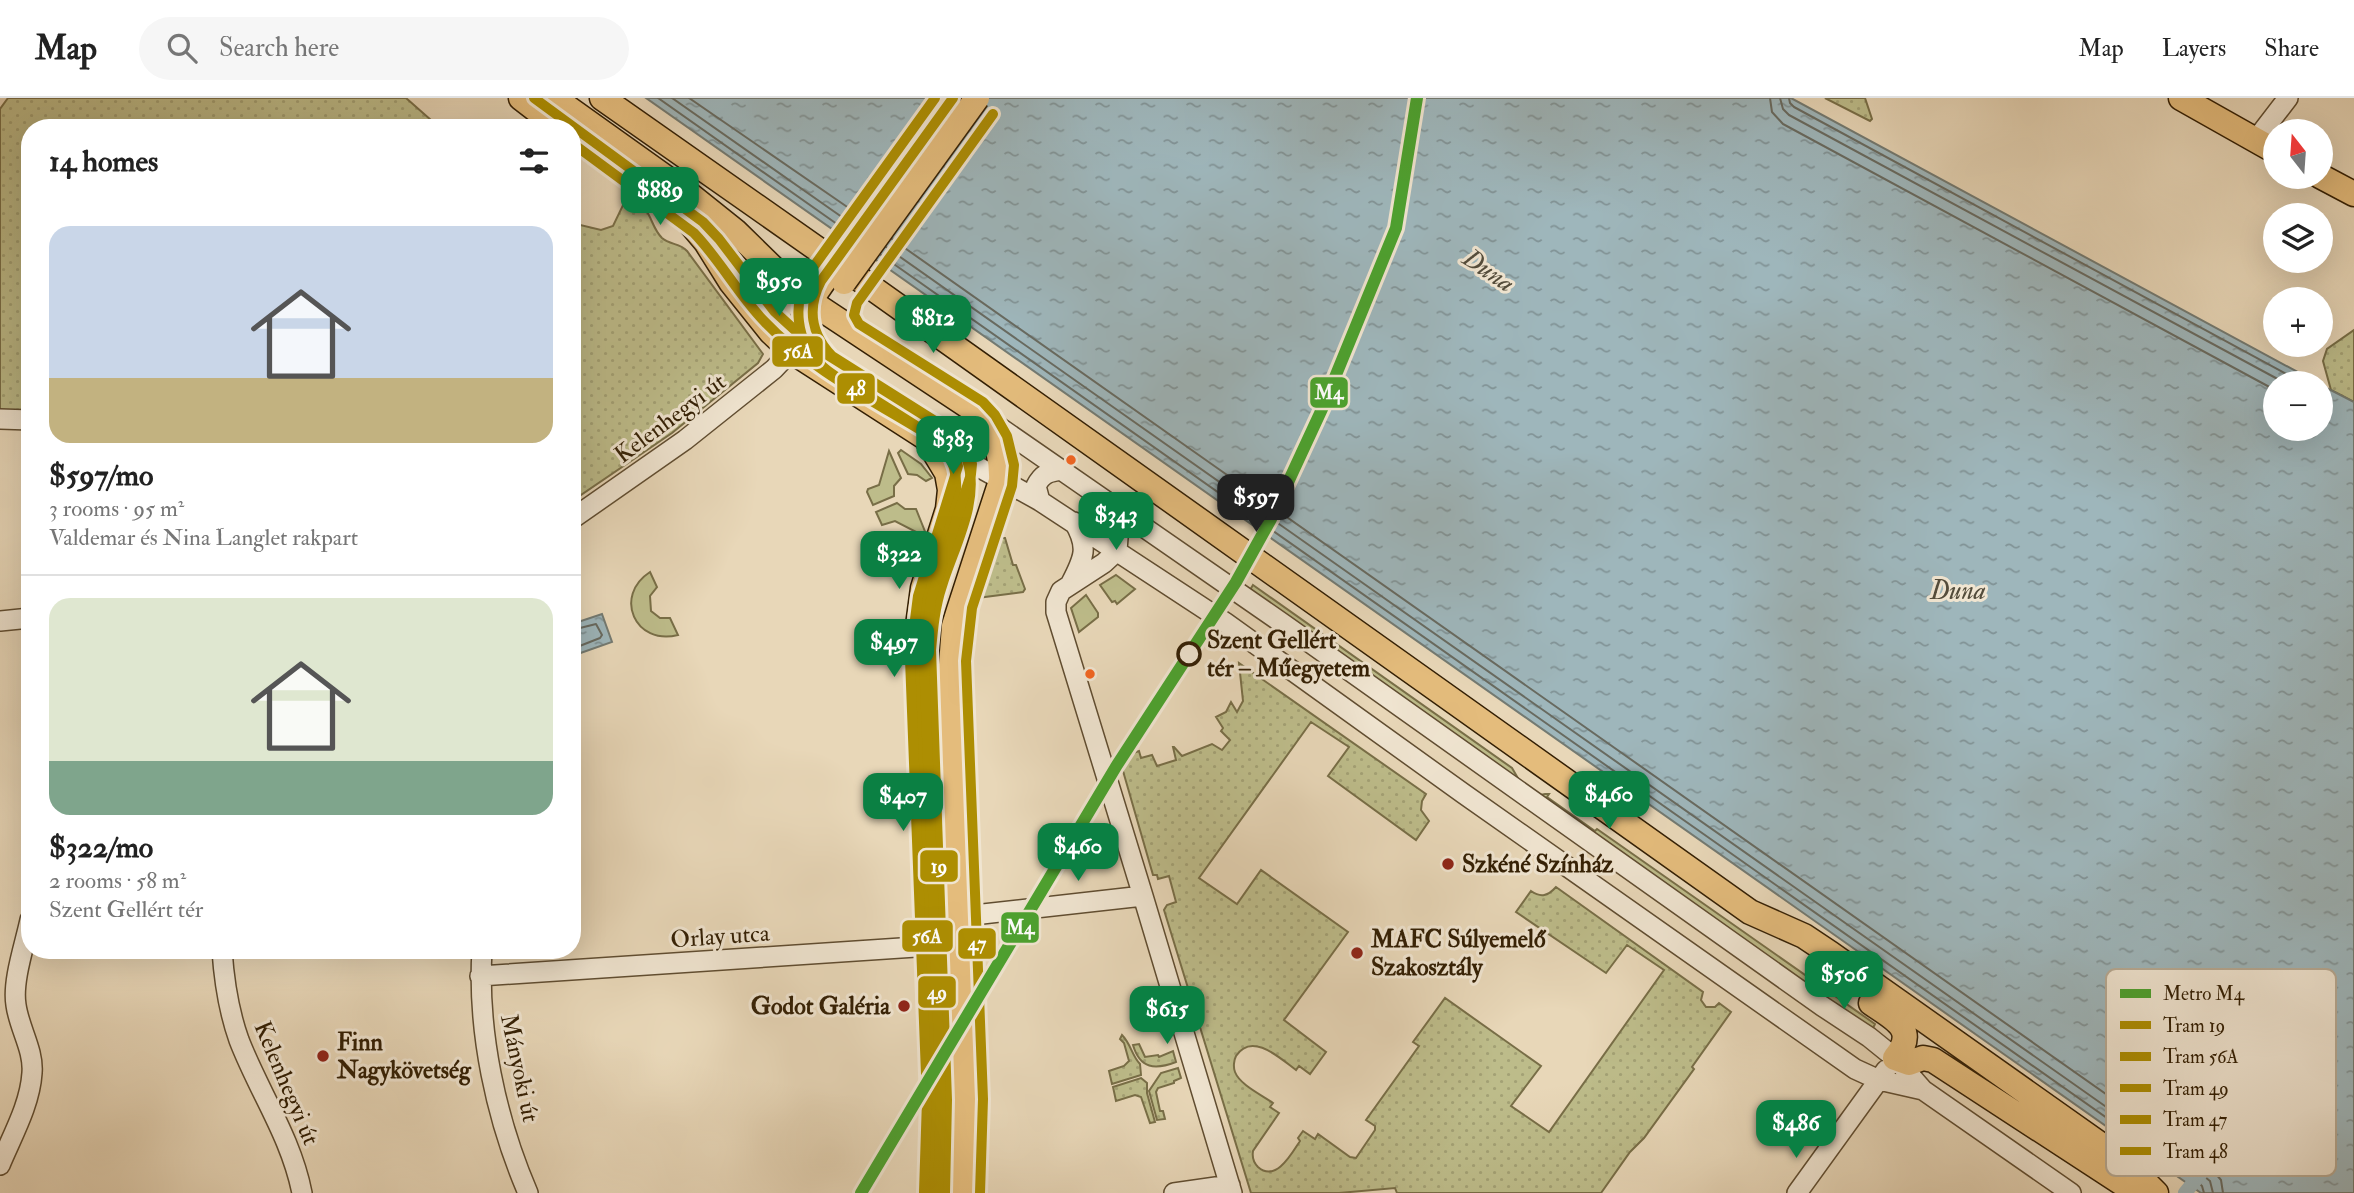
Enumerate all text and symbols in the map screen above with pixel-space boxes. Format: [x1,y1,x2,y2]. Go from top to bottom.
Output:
search box [139,17,629,80]
text: Map [35,28,97,69]
icon: search [163,29,201,67]
text: Search here [219,32,339,64]
text: Map [2079,33,2124,64]
text: Layers [2162,33,2226,64]
text: Share [2264,33,2319,64]
north arrow [2263,119,2333,189]
map controls [2263,119,2333,441]
icon: filters [515,142,553,180]
text: 14 homes [49,143,158,180]
pin: $889 [619,167,701,227]
text: $889 [637,175,683,204]
button: layers [2263,203,2333,273]
water label: Duna [1456,241,1520,300]
pin: $950 [738,258,820,318]
text: $950 [756,266,802,295]
icon: home [238,271,364,397]
button: + [2263,287,2333,357]
pin: $812 [892,296,974,355]
text: $812 [911,303,955,332]
line badge: 56A [771,335,824,368]
text: 56A [783,340,814,364]
street label: Kelenhegyi út [608,366,732,470]
button: − [2263,371,2333,441]
line badge: 48 [836,372,876,405]
line badge: M4 [1309,376,1349,409]
text: 48 [845,377,866,401]
text: M4 [1314,381,1345,405]
pin: $383 [912,416,994,476]
text: $383 [932,424,974,453]
unlabelled marker [1064,453,1078,467]
text: $597/mo [49,457,153,494]
pin: $597 [1215,474,1297,534]
text: $597 [1233,482,1279,511]
pin: $343 [1075,492,1157,552]
text: 3 rooms · 95 m² [49,494,184,523]
text: $343 [1094,500,1138,529]
text: Valdemar és Nina Langlet rakpart [49,523,358,552]
pin: $322 [858,532,940,591]
text: $322 [876,539,922,568]
water label: Duna [1929,575,1986,607]
pin: $497 [853,620,935,679]
place label: Szent Gellért tér – Műegyetem [1207,625,1371,684]
text: $497 [870,627,918,656]
marker: Szent Gellért tér – Műegyetem [1177,642,1201,666]
icon: home [238,643,364,769]
unlabelled marker [1083,667,1097,681]
pin: $460 [1568,772,1650,831]
pin: $407 [862,774,944,833]
text: $460 [1585,779,1633,808]
text: $407 [879,781,927,810]
pin: $460 [1037,824,1119,883]
text: $322/mo [49,829,153,866]
text: $460 [1054,831,1102,860]
line badge: 19 [919,849,959,883]
place label: Szkéné Színház [1462,849,1614,880]
text: 19 [931,855,947,879]
marker: Szkéné Színház [1440,856,1456,872]
text: 2 rooms · 58 m² [49,866,186,895]
text: Szent Gellért tér [49,895,203,924]
line badge: M4 [1000,911,1040,944]
text: M4 [1005,916,1036,940]
street label: Orlay utca [669,917,772,955]
line badge: 56A [901,919,954,953]
place label: MAFC Súlyemelő Szakosztály [1370,924,1547,983]
text: 56A [912,925,943,949]
line badge: 47 [957,927,997,960]
text: 47 [967,932,987,956]
marker: MAFC Súlyemelő Szakosztály [1349,945,1365,961]
pin: $506 [1803,951,1885,1011]
text: $506 [1821,959,1867,988]
legend [2106,969,2336,1176]
line badge: 49 [917,975,957,1009]
text: 49 [926,981,947,1005]
text: Metro M4 [2163,982,2245,1006]
pin: $615 [1126,986,1208,1046]
place label: Godot Galéria [751,991,891,1022]
text: $615 [1146,994,1188,1023]
marker: Godot Galéria [896,998,912,1014]
street label: Mányoki út [493,1011,546,1125]
text: Tram 19 [2163,1014,2225,1038]
street label: Kelenhegyi út [247,1017,327,1150]
place label: Finn Nagykövetség [336,1027,472,1086]
text: Tram 56A [2163,1045,2239,1069]
marker: Finn Nagykövetség [315,1048,331,1064]
text: Tram 49 [2163,1077,2229,1101]
pin: $486 [1755,1100,1837,1160]
text: $486 [1772,1108,1820,1137]
text: Tram 47 [2163,1108,2227,1132]
text: Tram 48 [2163,1140,2228,1164]

